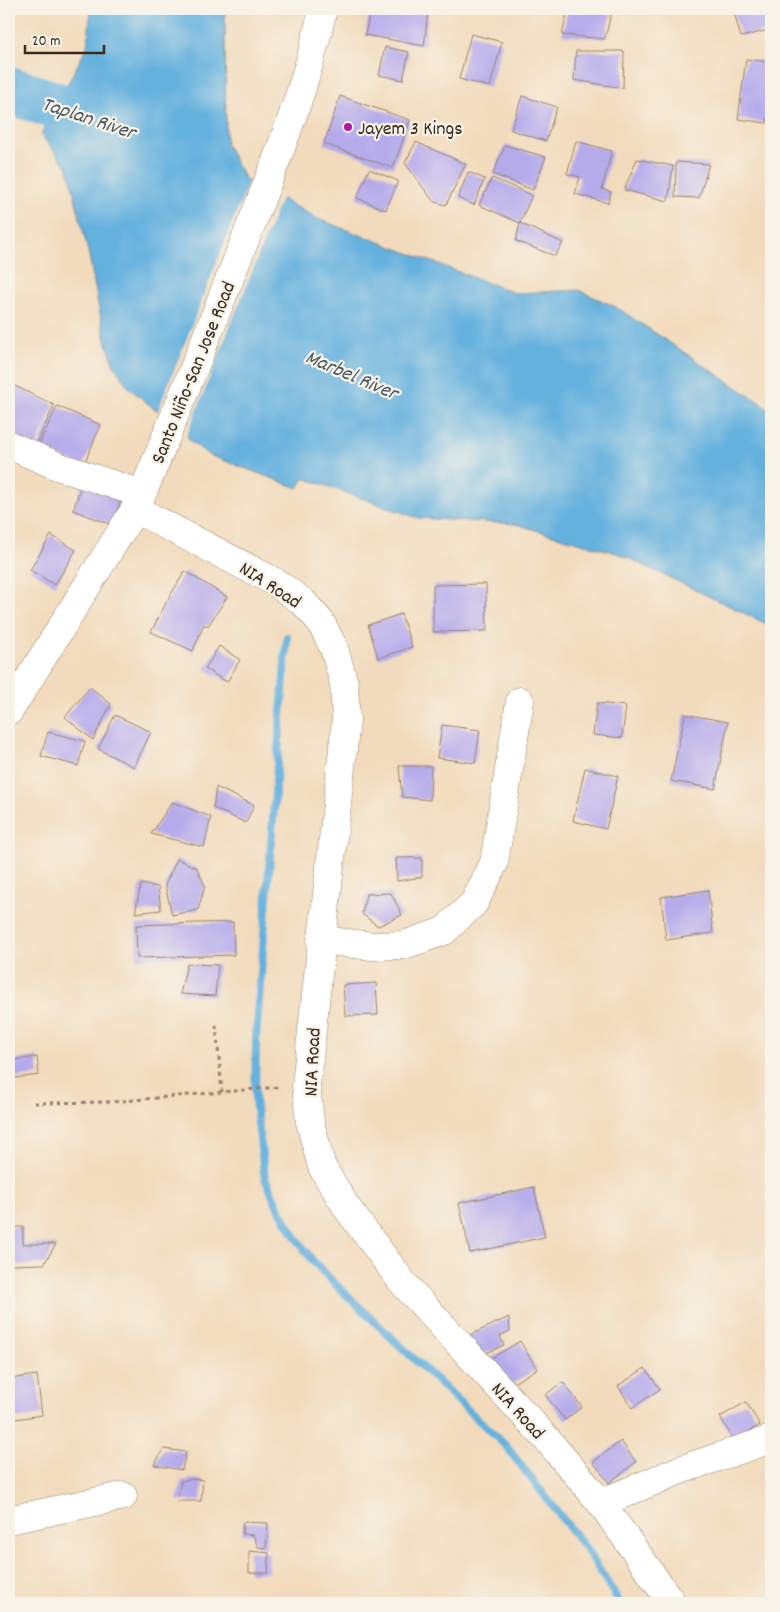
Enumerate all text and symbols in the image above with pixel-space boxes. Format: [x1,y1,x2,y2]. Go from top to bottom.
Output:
scale bar [25,22,104,54]
text: 20 m [32,31,60,53]
water label: Taplan River [37,91,141,150]
place label: Jayem 3 Kings [358,116,463,144]
marker: Jayem 3 Kings [342,121,354,133]
street label: Santo Niño-San Jose Road [145,278,244,468]
water label: Marbel River [300,344,404,411]
street label: NIA Road [233,556,306,617]
street label: NIA Road [298,1027,330,1097]
street label: NIA Road [483,1377,550,1447]

